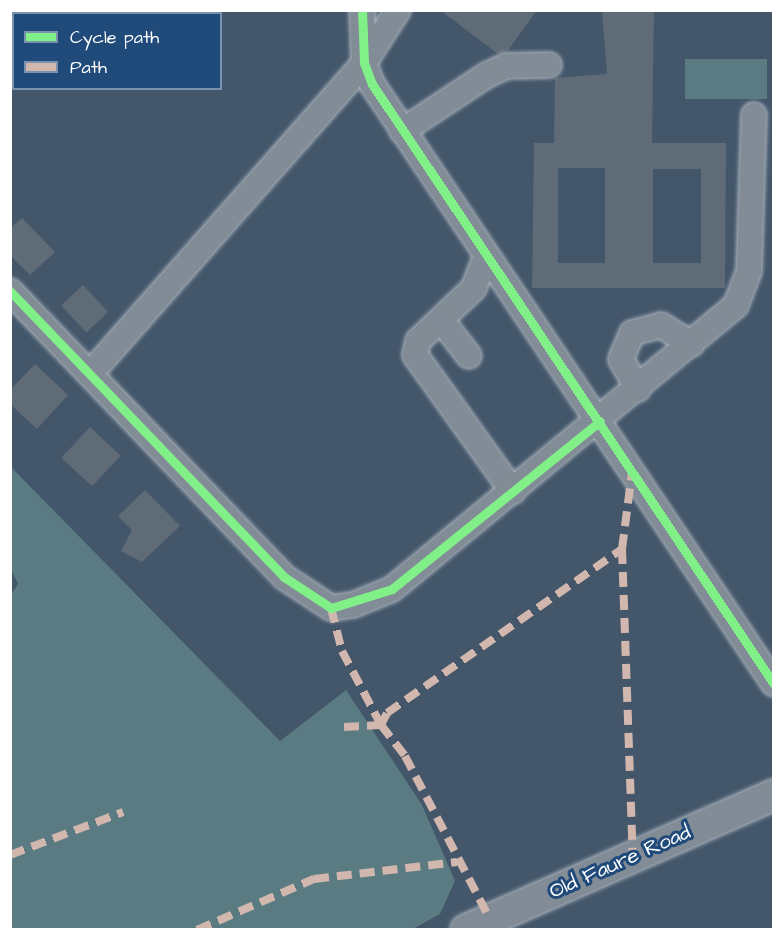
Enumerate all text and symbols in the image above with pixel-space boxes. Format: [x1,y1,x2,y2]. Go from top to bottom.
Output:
legend [12,12,222,90]
text: Cycle path [70,25,159,50]
text: Path [70,55,107,80]
street label: Old Faure Road [545,820,695,904]

